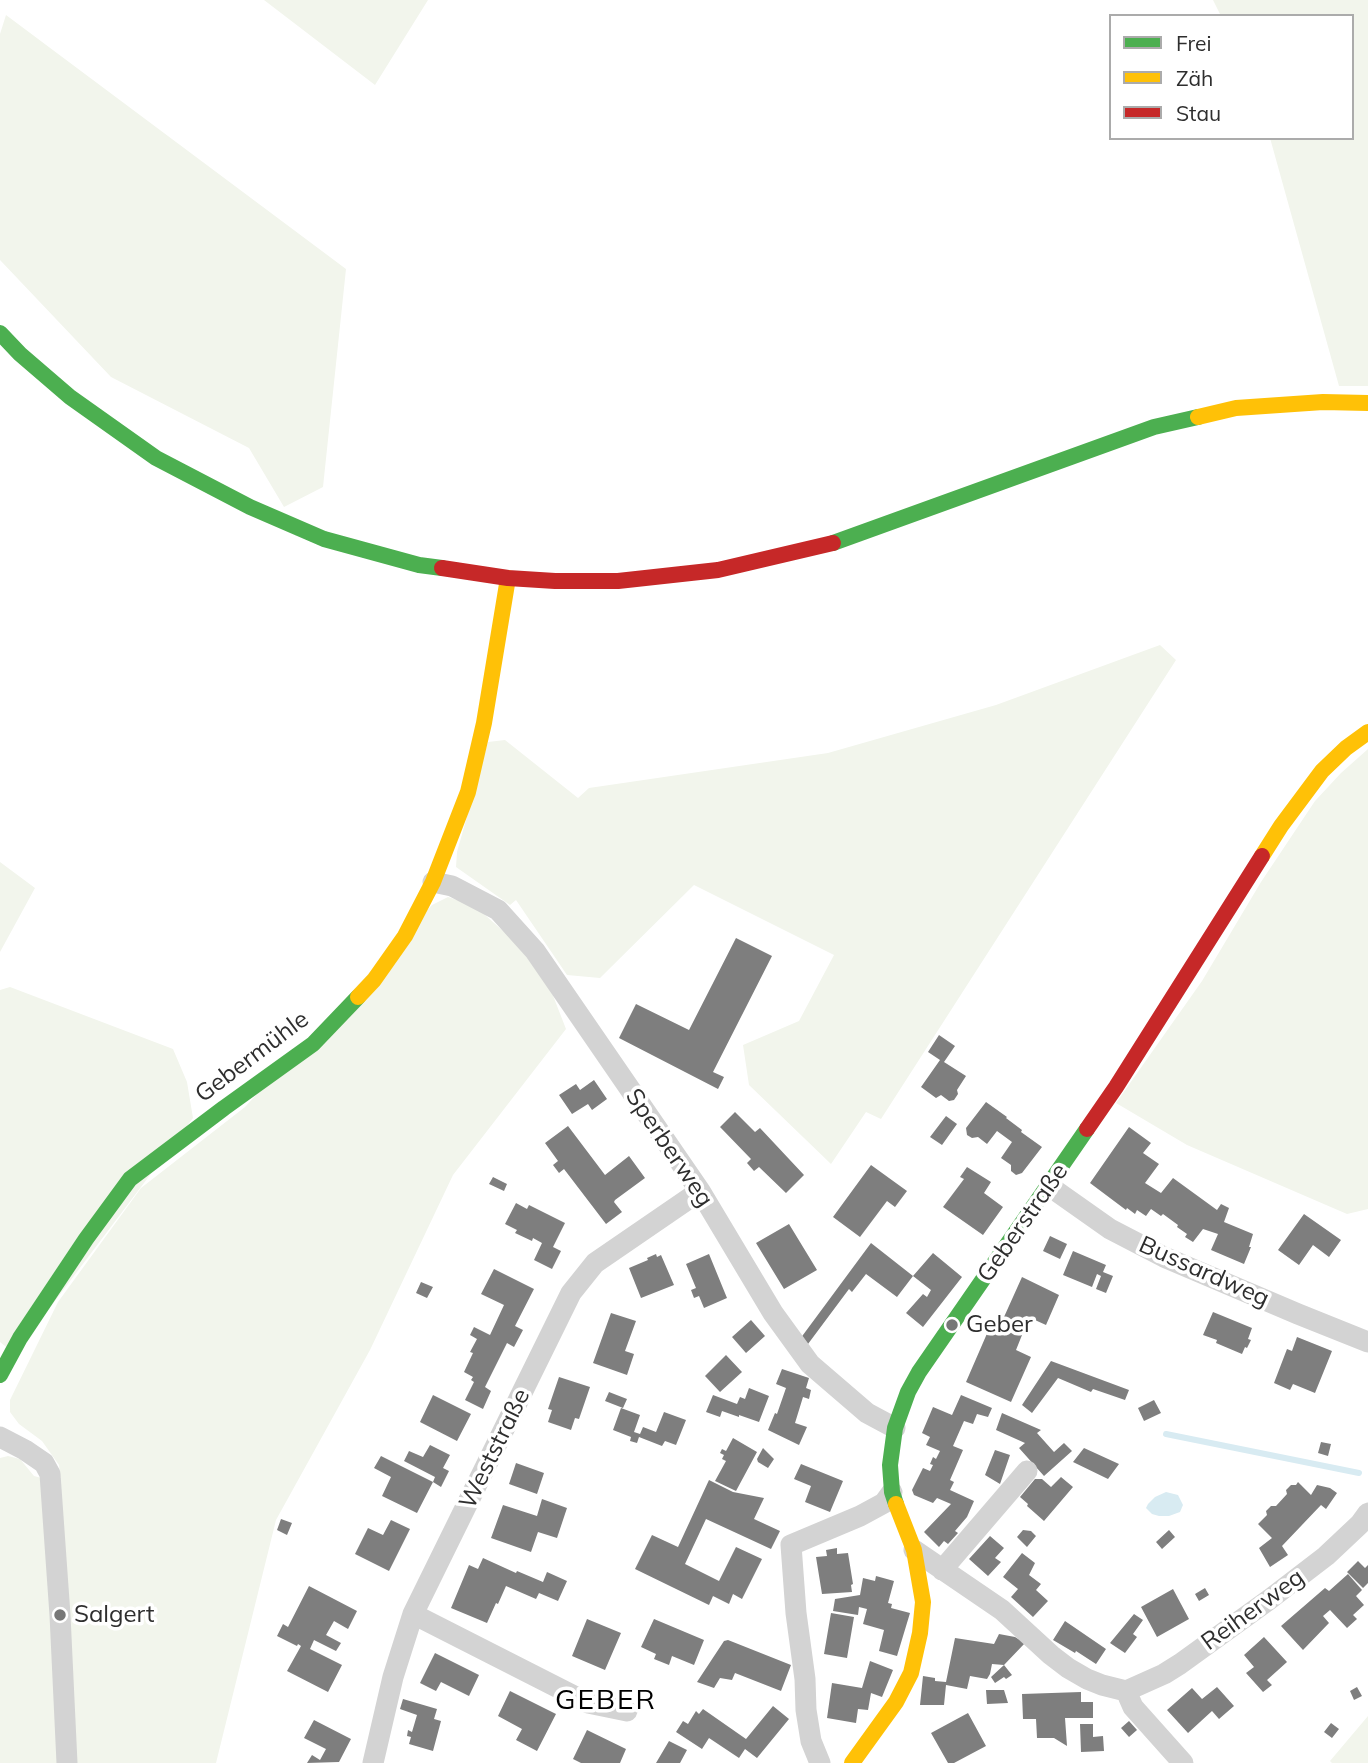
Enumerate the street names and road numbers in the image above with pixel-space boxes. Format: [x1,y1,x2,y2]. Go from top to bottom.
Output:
street label: Gebermühle [190,1005,314,1109]
street label: Sperberweg [619,1083,719,1213]
street label: Geberstraße [972,1158,1074,1288]
street label: Bussardweg [1134,1230,1274,1314]
street label: Weststraße [454,1384,536,1514]
street label: Reiherweg [1196,1563,1310,1657]

